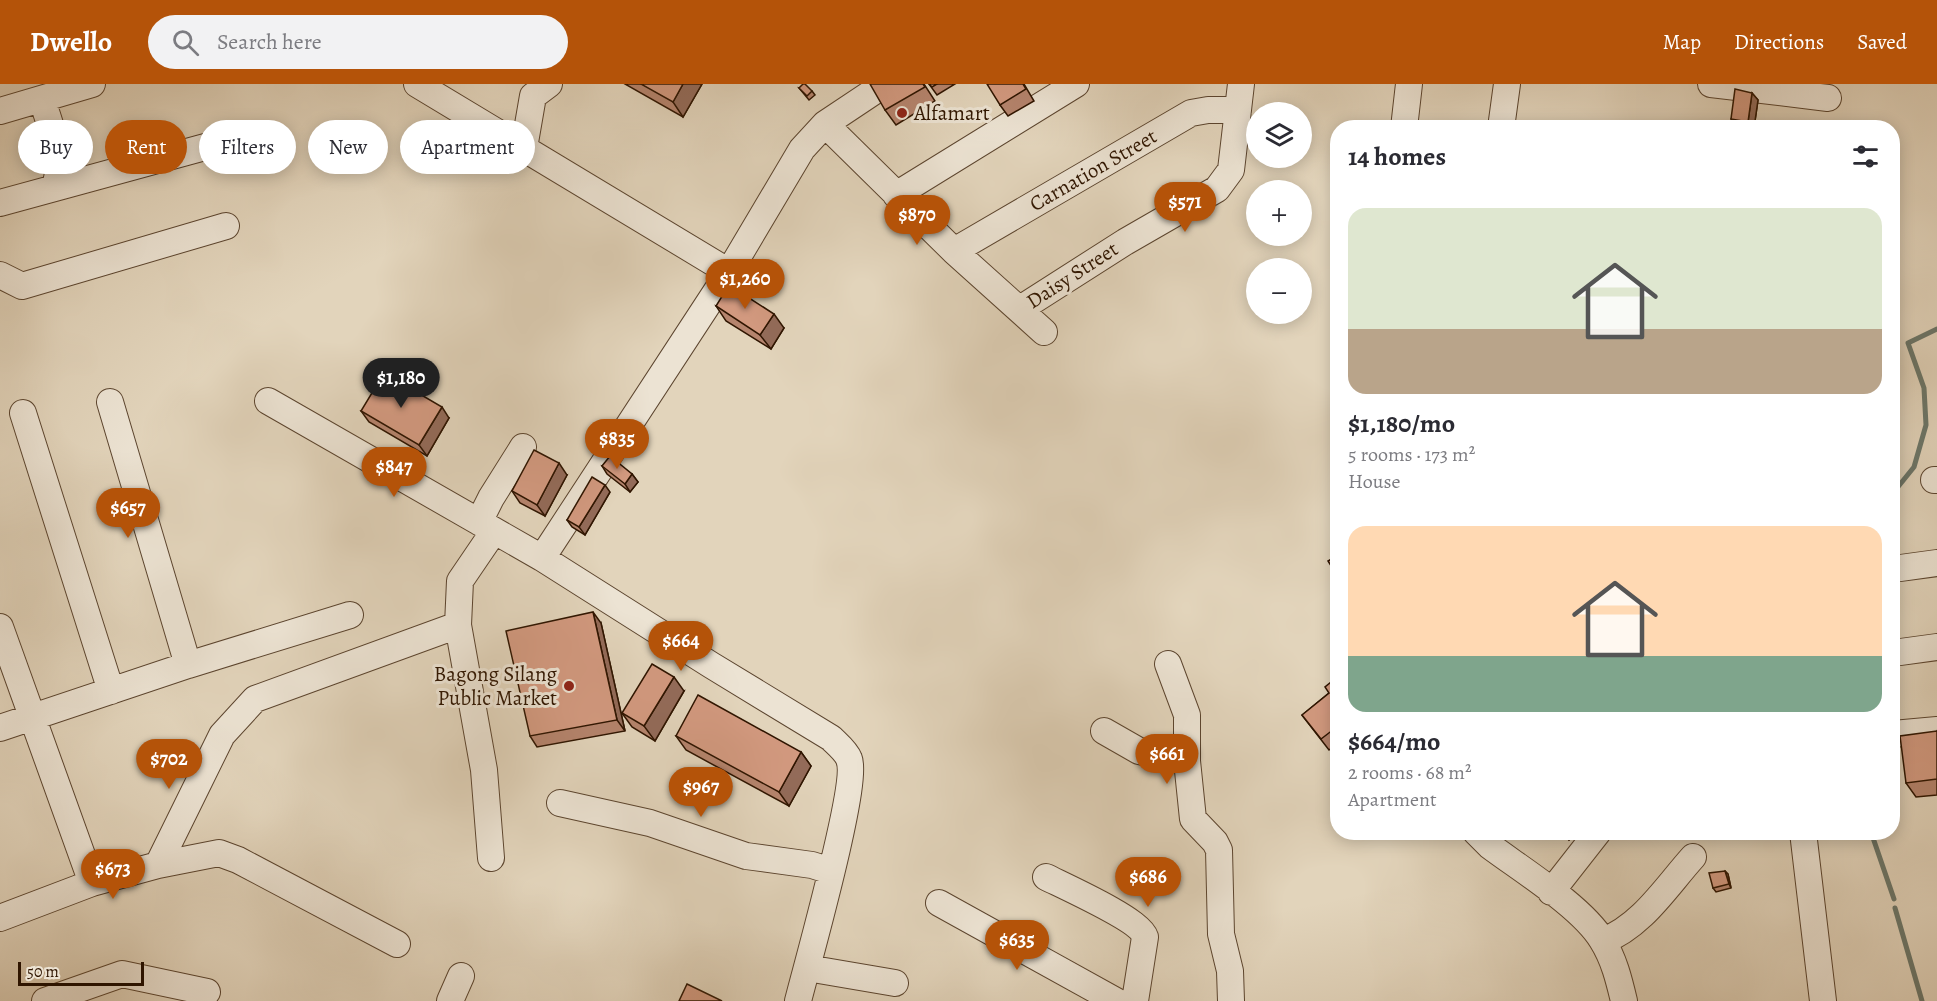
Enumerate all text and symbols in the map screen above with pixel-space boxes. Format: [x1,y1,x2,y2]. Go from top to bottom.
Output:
search box [148,15,568,69]
text: Dwello [30,23,112,61]
icon: search [169,26,202,59]
text: Search here [217,27,322,57]
text: Map [1663,28,1701,56]
text: Directions [1734,28,1824,56]
text: Saved [1857,28,1907,56]
place label: Alfamart [913,99,990,127]
map controls [1246,102,1312,324]
button: layers [1246,102,1312,168]
marker: Alfamart [895,106,909,120]
chip: Buy [18,120,93,174]
chip: Rent [105,120,187,174]
chip: Filters [199,120,296,174]
chip: New [308,120,388,174]
chip: Apartment [400,120,535,174]
street label: Carnation Street [1024,122,1162,218]
text: 14 homes [1348,139,1446,174]
icon: filters [1849,140,1882,173]
button: + [1246,180,1312,246]
pin: $571 [1149,182,1221,233]
text: $571 [1168,188,1202,215]
pin: $870 [881,195,953,246]
text: $870 [898,201,936,228]
street label: Daisy Street [1021,235,1123,315]
icon: home [1561,247,1669,355]
button: − [1246,258,1312,324]
pin: $1,260 [696,259,794,310]
text: $1,260 [720,265,770,292]
pin: $1,180 [352,358,450,409]
text: $1,180 [377,364,425,391]
text: $1,180/mo [1348,406,1455,441]
pin: $835 [581,419,653,470]
text: $835 [599,425,635,452]
text: 5 rooms · 173 m² [1348,441,1475,468]
pin: $847 [358,447,430,498]
text: $847 [376,453,412,480]
text: House [1348,468,1400,495]
pin: $657 [92,488,164,539]
text: $657 [110,494,146,521]
icon: home [1561,565,1669,673]
pin: $664 [645,621,717,672]
text: $664 [662,627,700,654]
place label: Bagong Silang Public Market [434,660,557,712]
marker: Bagong Silang Public Market [562,679,576,693]
text: $664/mo [1348,724,1440,759]
pin: $661 [1131,734,1203,785]
pin: $702 [133,739,205,790]
text: $661 [1149,740,1185,767]
text: $702 [150,745,188,772]
text: 2 rooms · 68 m² [1348,759,1472,786]
pin: $967 [665,767,737,818]
text: $967 [683,773,719,800]
text: Apartment [1348,786,1437,813]
pin: $673 [77,849,149,900]
text: $673 [95,855,131,882]
pin: $686 [1112,857,1184,908]
text: $686 [1129,863,1167,890]
pin: $635 [981,920,1053,971]
text: $635 [999,926,1035,953]
scale bar [18,959,144,986]
text: 50 m [27,961,59,983]

